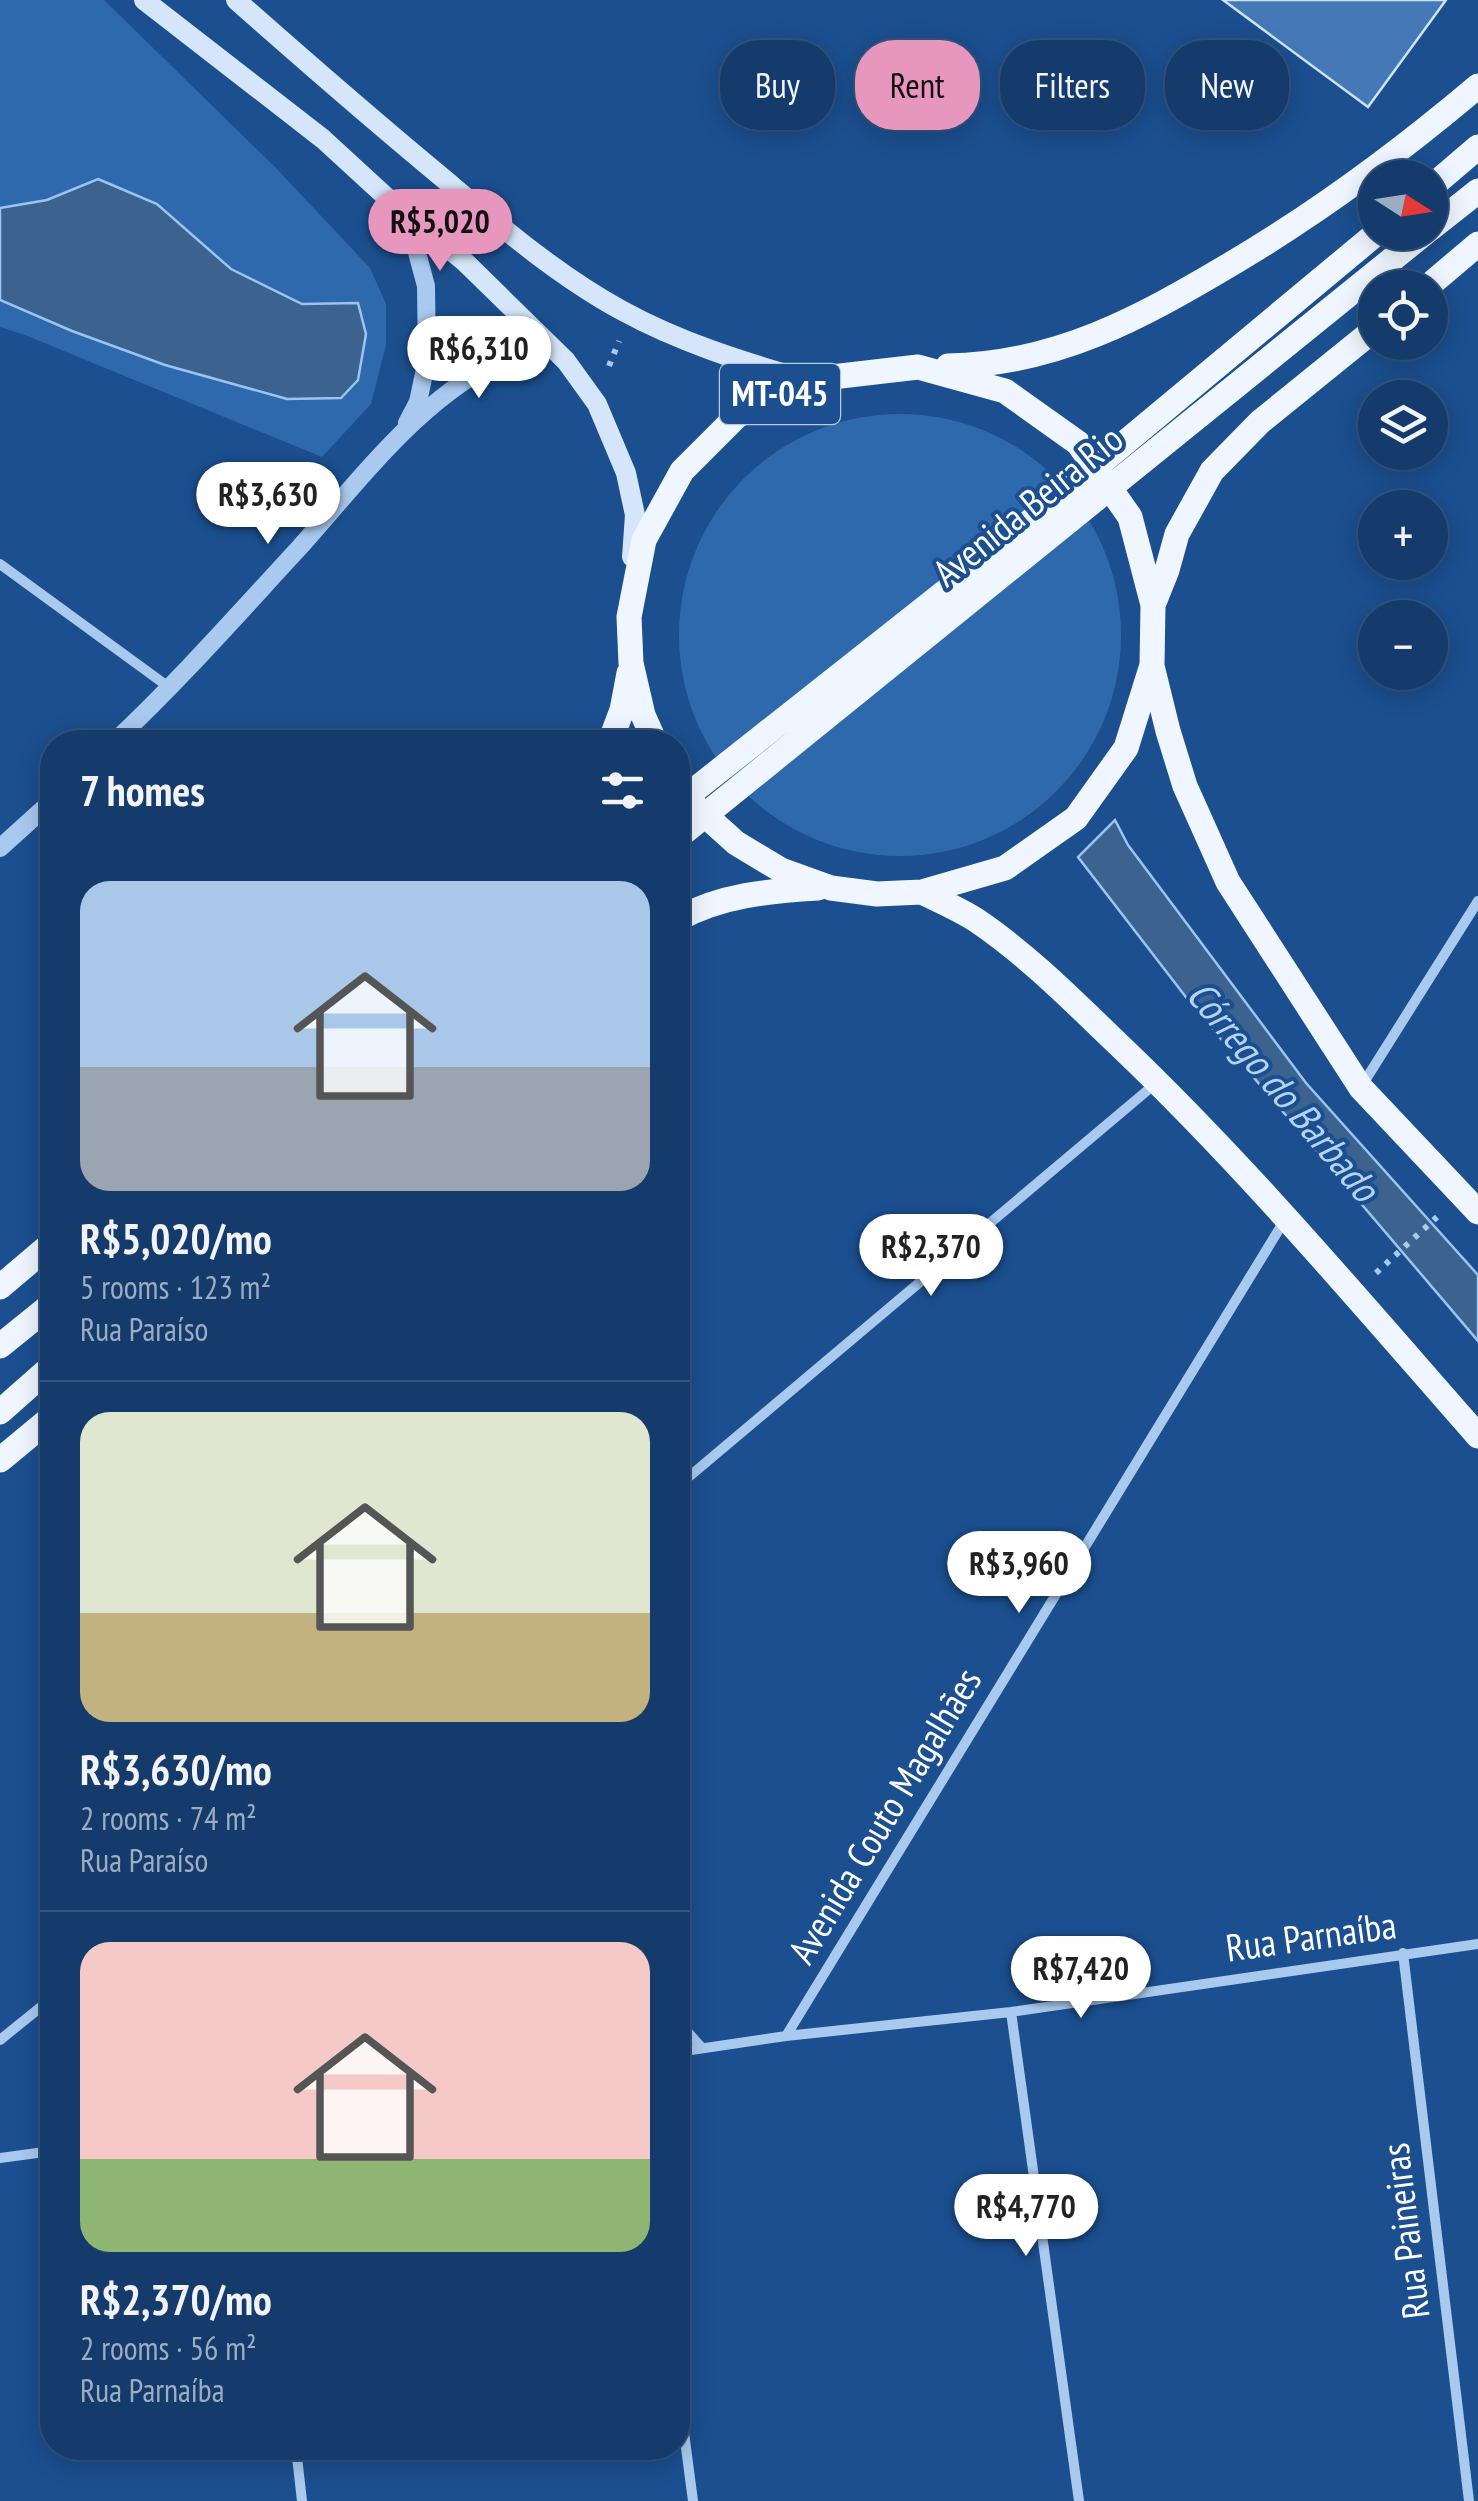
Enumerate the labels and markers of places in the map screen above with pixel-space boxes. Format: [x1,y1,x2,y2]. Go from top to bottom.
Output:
pin: R$5,020 [348,189,532,274]
pin: R$6,310 [387,316,571,401]
pin: R$3,630 [176,462,360,547]
pin: R$2,370 [839,1214,1023,1299]
pin: R$3,960 [927,1531,1111,1616]
pin: R$7,420 [989,1936,1173,2021]
pin: R$4,770 [934,2174,1118,2259]

